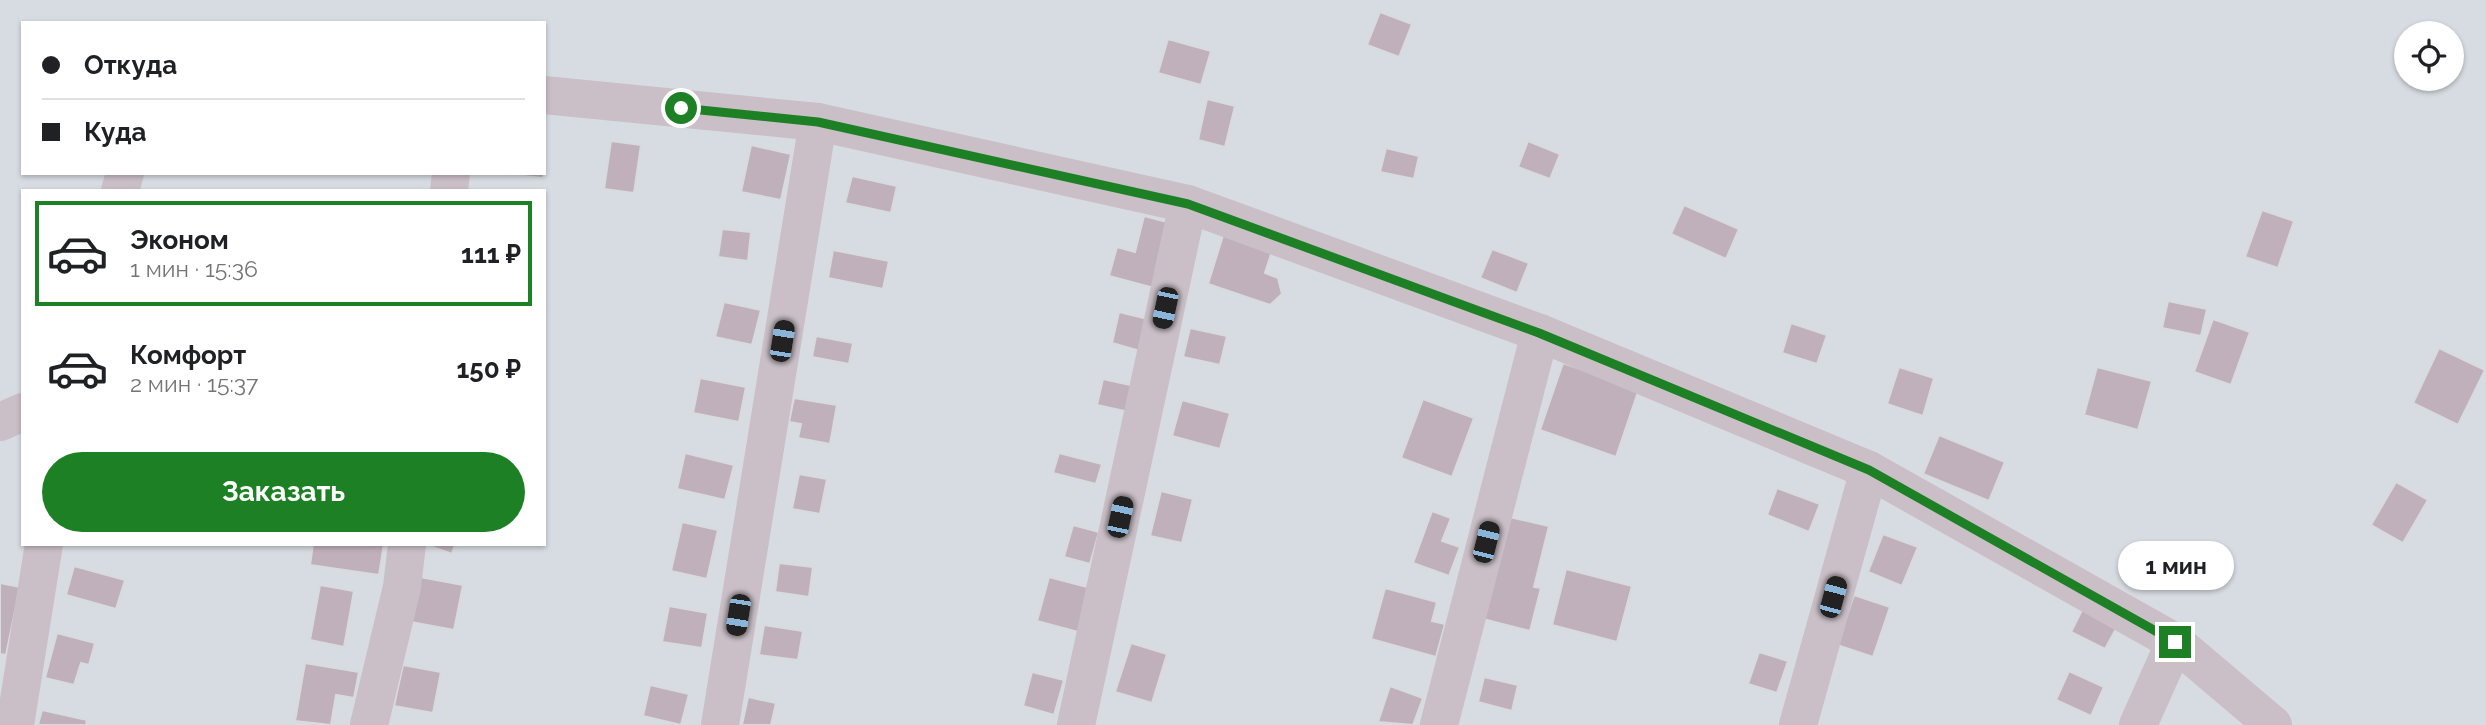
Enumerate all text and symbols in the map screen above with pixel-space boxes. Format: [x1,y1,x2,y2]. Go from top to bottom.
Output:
map controls [2394,21,2464,91]
button: locate [2394,21,2464,91]
text: Откуда [84,50,177,80]
route start [665,92,697,124]
text: Куда [84,117,147,147]
icon: car [46,222,109,285]
text: Эконом [130,225,229,255]
text: 111 ₽ [461,239,521,269]
text: 1 мин · 15:36 [130,255,258,282]
car [1151,285,1180,331]
car [769,319,796,363]
icon: car [46,337,109,400]
text: Комфорт [130,340,246,370]
text: 150 ₽ [456,354,521,384]
text: 2 мин · 15:37 [130,370,258,397]
button: Заказать [42,452,525,532]
car [1106,494,1135,540]
car [1471,519,1502,565]
callout: 1 мин [2117,540,2233,590]
text: 1 мин [2145,552,2207,579]
car [1818,574,1849,620]
car [725,593,752,637]
route end [2159,626,2191,658]

